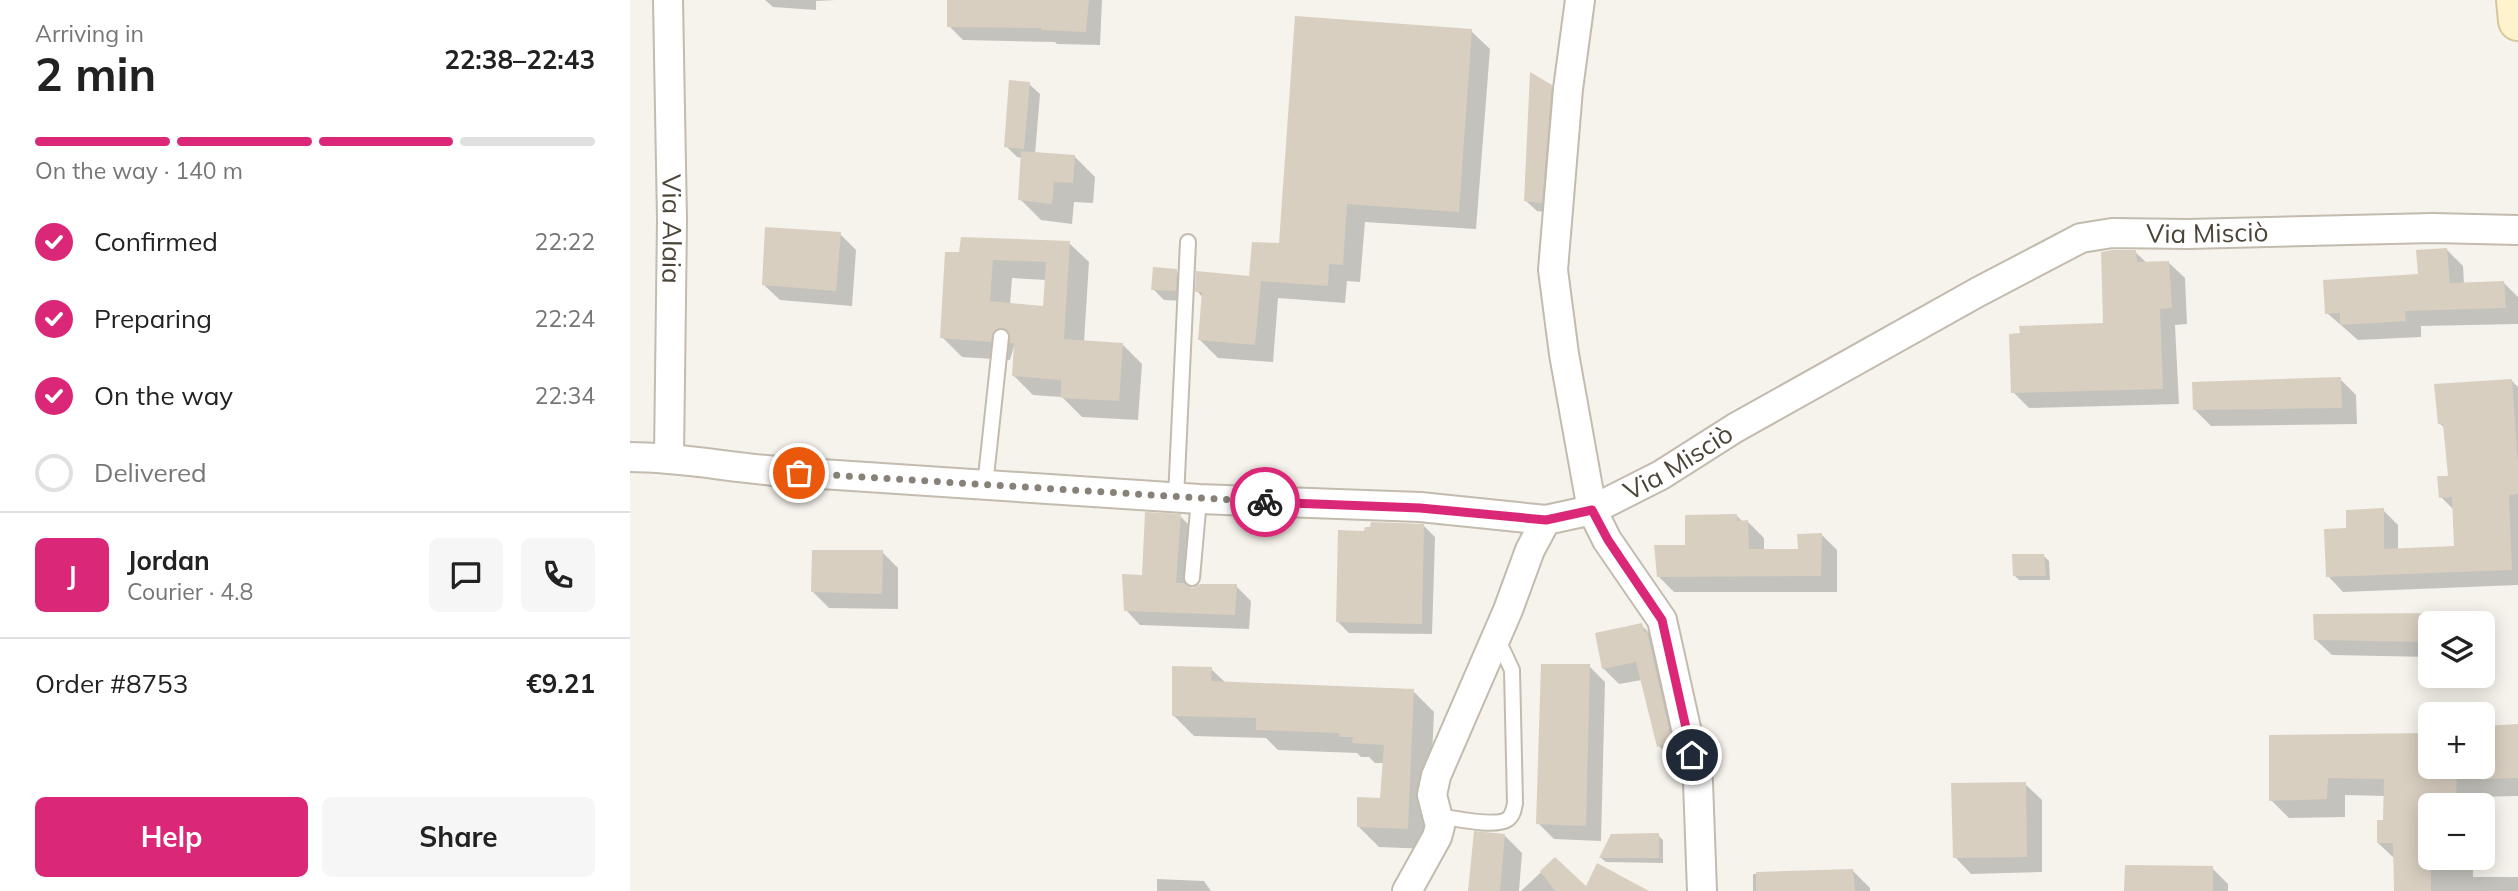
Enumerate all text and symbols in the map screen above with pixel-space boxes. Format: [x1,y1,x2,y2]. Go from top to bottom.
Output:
text: Arriving in [35,19,144,48]
text: 22:38–22:43 [444,43,595,76]
text: 2 min [35,45,156,103]
text: On the way · 140 m [35,156,243,185]
street label: Via Alaia [655,174,689,284]
street label: Via Misciò [2146,215,2269,250]
icon: check [35,223,73,261]
text: Confirmed [94,225,218,258]
text: 22:22 [535,227,595,256]
icon: check [35,300,73,338]
text: Preparing [94,302,212,335]
text: 22:24 [535,304,595,333]
icon: check [35,377,73,415]
text: On the way [94,379,233,412]
text: 22:34 [535,381,595,410]
street label: Via Misciò [1618,417,1739,507]
pin [769,443,829,503]
icon: bag [780,454,818,492]
text: Delivered [94,456,207,489]
courier [1230,467,1300,537]
icon: bike [1246,483,1284,521]
button: chat [429,538,503,612]
button: phone [521,538,595,612]
text: Jordan [127,544,210,577]
text: J [67,559,77,592]
text: Courier · 4.8 [127,577,253,606]
map controls [2418,611,2495,870]
button: layers [2418,611,2495,688]
text: Order #8753 [35,667,188,700]
text: €9.21 [526,667,595,700]
button: + [2418,702,2495,779]
pin [1662,725,1722,785]
icon: home [1673,736,1711,774]
button: − [2418,793,2495,870]
button: Help [35,797,308,877]
button: Share [322,797,595,877]

